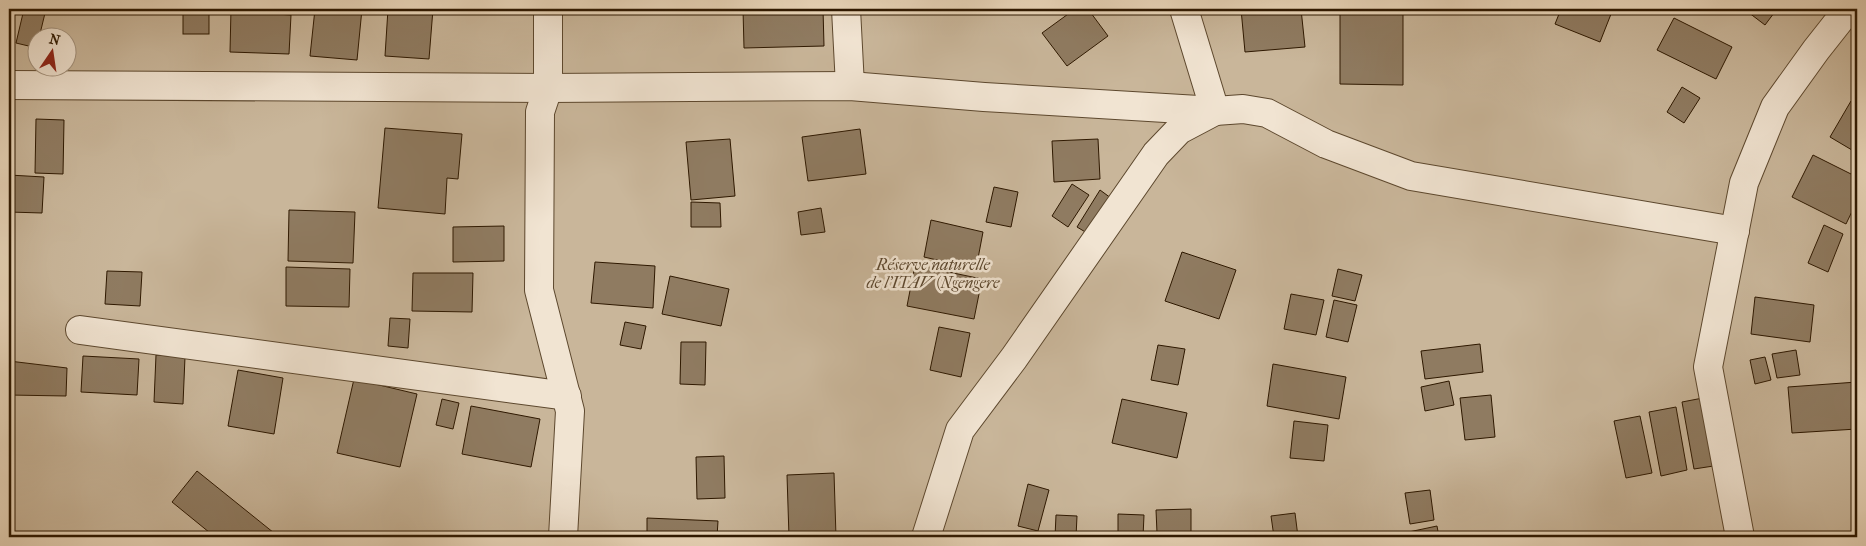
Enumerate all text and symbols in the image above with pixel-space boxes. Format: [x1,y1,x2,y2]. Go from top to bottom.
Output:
north arrow [28,28,78,78]
text: N [48,30,62,49]
park label: Réserve naturelle de l'ITAV (Ngengere [866,255,1000,292]

